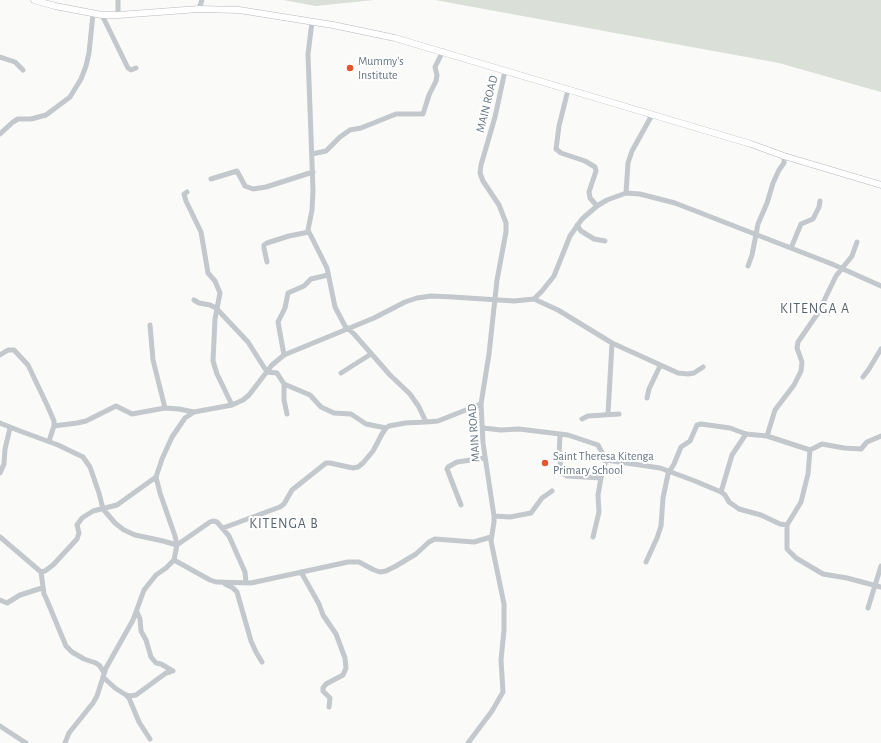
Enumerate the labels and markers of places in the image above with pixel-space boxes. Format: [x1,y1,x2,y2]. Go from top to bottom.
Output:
place label: Mummy's Institute [358,54,404,82]
marker: Mummy's Institute [345,63,355,73]
place label: Saint Theresa Kitenga Primary School [553,449,654,477]
marker: Saint Theresa Kitenga Primary School [540,458,550,468]

